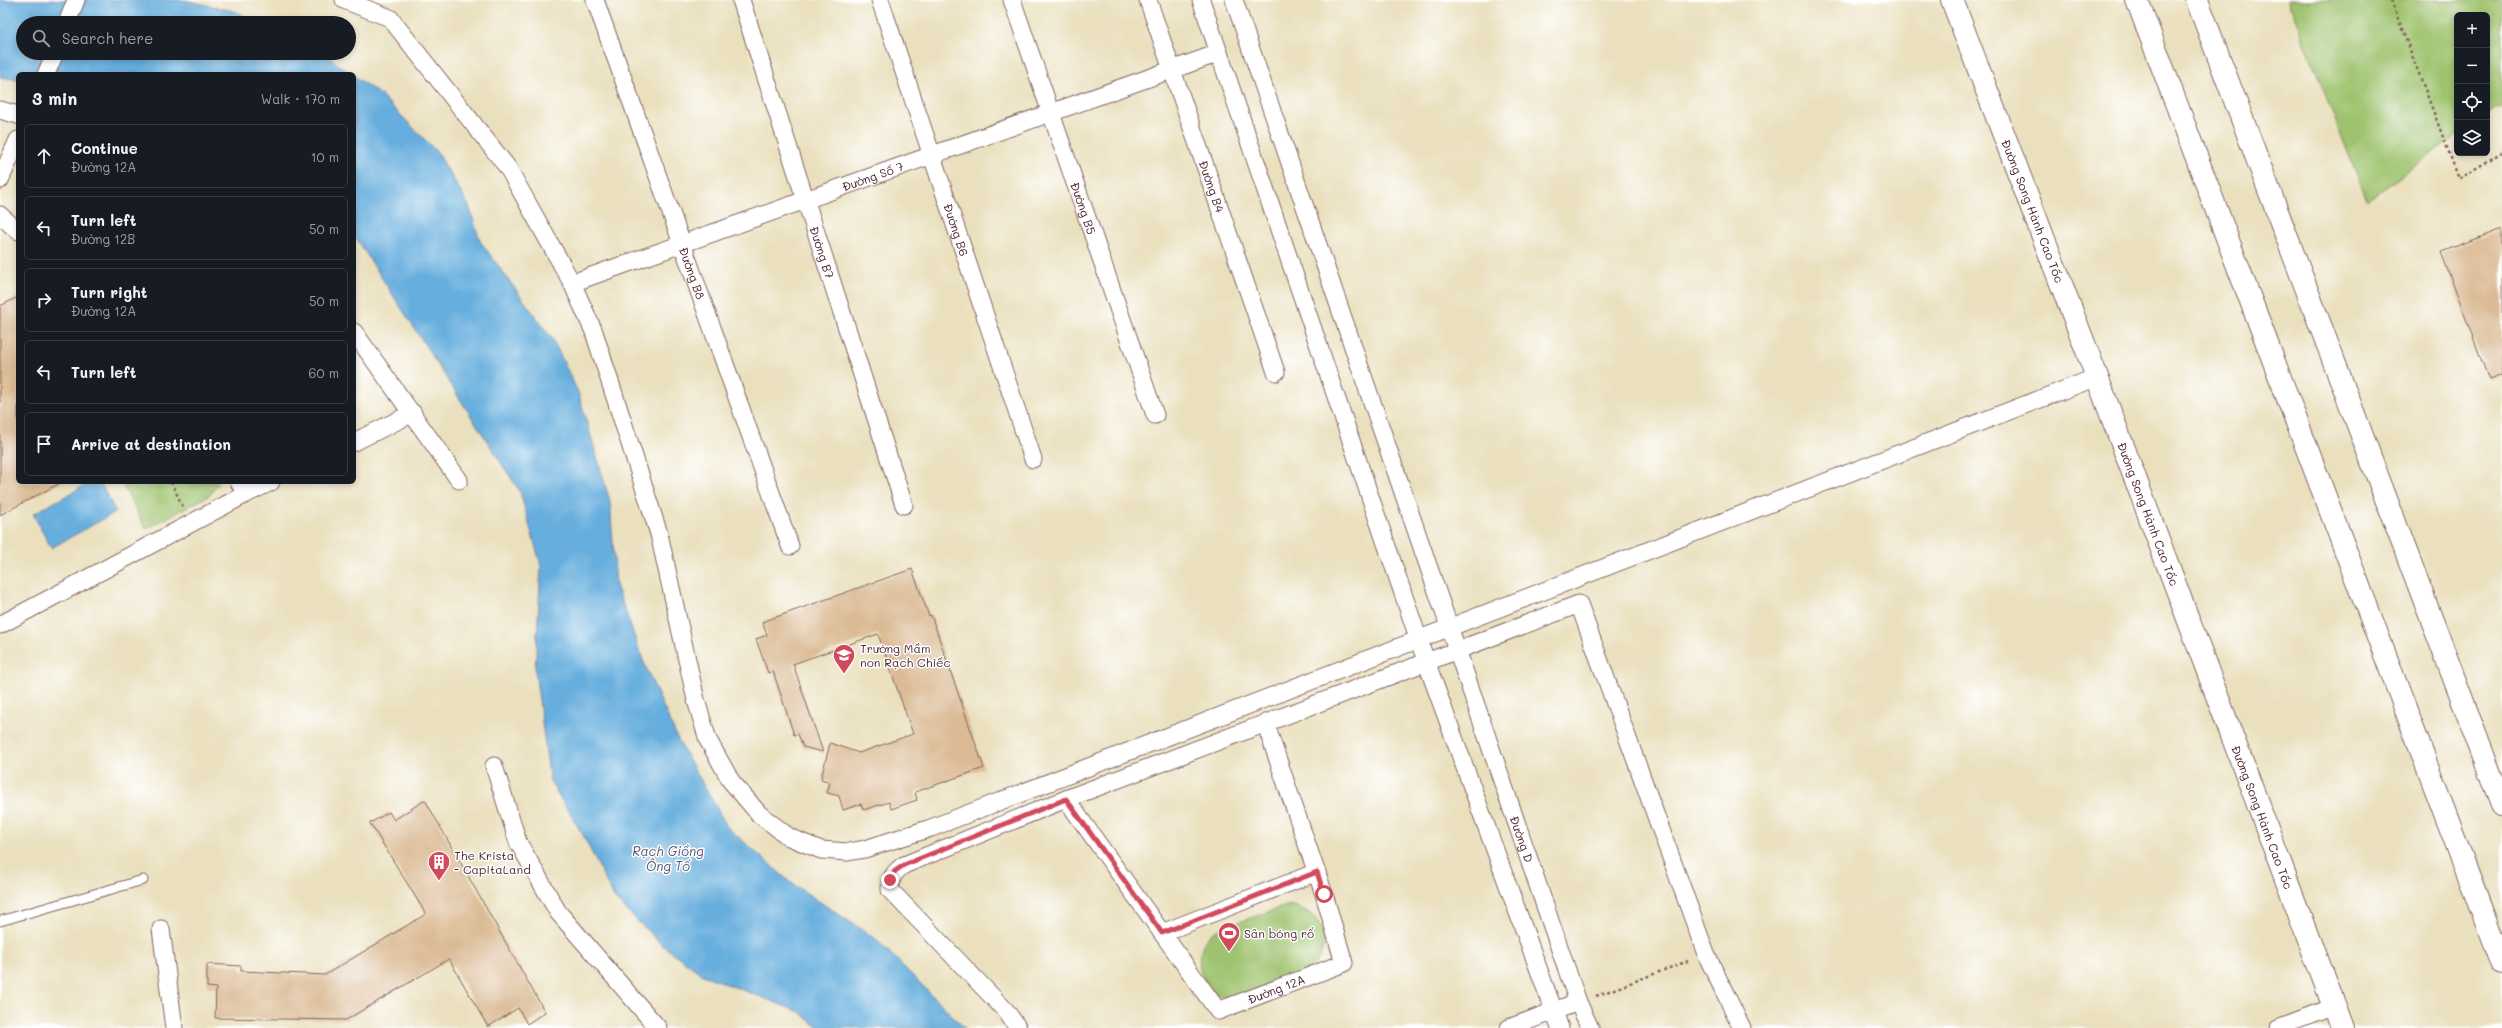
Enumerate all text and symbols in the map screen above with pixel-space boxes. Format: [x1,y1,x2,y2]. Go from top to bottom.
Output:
map controls [2454,12,2490,156]
button: + [2454,12,2490,48]
search box [16,16,356,60]
icon: search [30,27,52,49]
text: Search here [62,28,153,48]
button: − [2454,48,2490,84]
button: locate [2454,84,2490,120]
text: 3 min [32,87,77,109]
text: Walk · 170 m [261,90,340,107]
button: layers [2454,120,2490,156]
street label: Đường Song Hành Cao Tốc [1998,137,2068,285]
text: Continue [71,138,138,158]
icon: ahead [33,145,55,167]
text: 10 m [311,148,339,165]
text: Đường 12A [71,158,136,175]
street label: Đường Số 7 [840,158,906,194]
street label: Đường B4 [1196,158,1228,215]
street label: Đường B5 [1067,180,1100,236]
street label: Đường B6 [940,201,973,258]
text: Turn left [71,210,136,230]
icon: left [33,217,55,239]
text: 50 m [309,220,339,237]
street label: Đường B7 [806,224,838,281]
text: Đường 12B [71,230,135,247]
street label: Đường B8 [676,245,709,301]
text: Turn right [71,282,148,302]
icon: right [33,289,55,311]
text: 50 m [309,292,339,309]
text: Đường 12A [71,302,136,319]
icon: left [33,361,55,383]
text: Turn left [71,362,136,382]
text: 60 m [309,364,339,381]
icon: arrive [33,433,55,455]
text: Arrive at destination [71,434,231,454]
street label: Đường Song Hành Cao Tốc [2114,440,2183,588]
place label: Trường Mầm non Rạch Chiếc [860,640,951,670]
school or university icon: Trường Mầm non Rạch Chiếc [831,642,857,675]
street label: Đường Song Hành Cao Tốc [2228,743,2297,891]
street label: Đường D [1507,814,1537,864]
water label: Rạch Giồng Ông Tố [632,842,704,874]
place label: The Krista - CapitaLand [454,847,531,877]
building icon: The Krista - CapitaLand [426,849,452,882]
route end [881,871,899,889]
route start [1315,885,1333,903]
sports icon: Sân bóng rổ [1216,920,1242,953]
place label: Sân bóng rổ [1244,925,1314,941]
street label: Đường 12A [1245,971,1307,1007]

